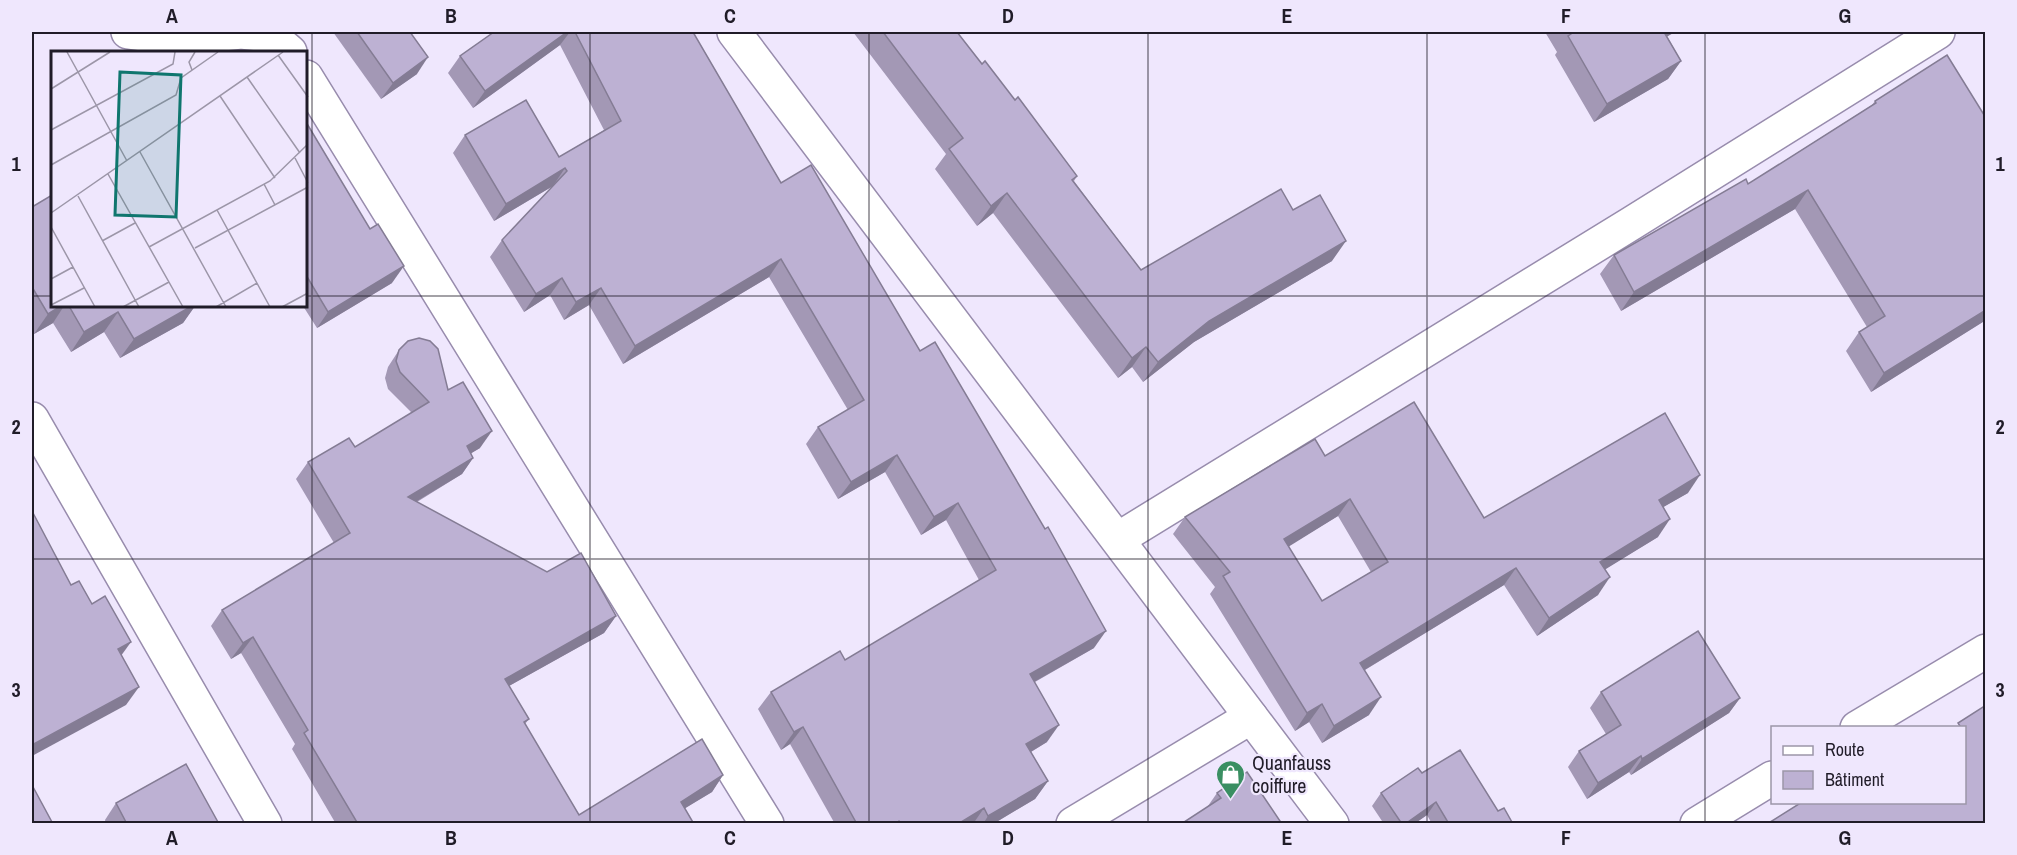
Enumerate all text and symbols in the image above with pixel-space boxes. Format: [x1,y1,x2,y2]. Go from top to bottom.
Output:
text: A [166,2,178,29]
text: B [445,2,457,29]
text: C [724,2,736,29]
text: D [1002,2,1014,29]
text: E [1282,2,1293,29]
text: F [1561,2,1571,29]
text: G [1839,2,1851,29]
inset map [51,51,308,308]
text: 1 [11,150,21,177]
text: 1 [1995,150,2005,177]
text: 2 [11,413,21,440]
text: 2 [1995,413,2005,440]
text: 3 [11,676,21,703]
text: 3 [1995,676,2005,703]
legend [1771,726,1966,804]
text: Route [1825,737,1864,762]
place label: Quanfauss coiffure [1252,749,1331,799]
shop icon: Quanfauss coiffure [1215,758,1247,800]
text: Bâtiment [1825,767,1884,792]
text: A [166,824,178,851]
text: B [445,824,457,851]
text: C [724,824,736,851]
text: D [1002,824,1014,851]
text: E [1282,824,1293,851]
text: F [1561,824,1571,851]
text: G [1839,824,1851,851]

